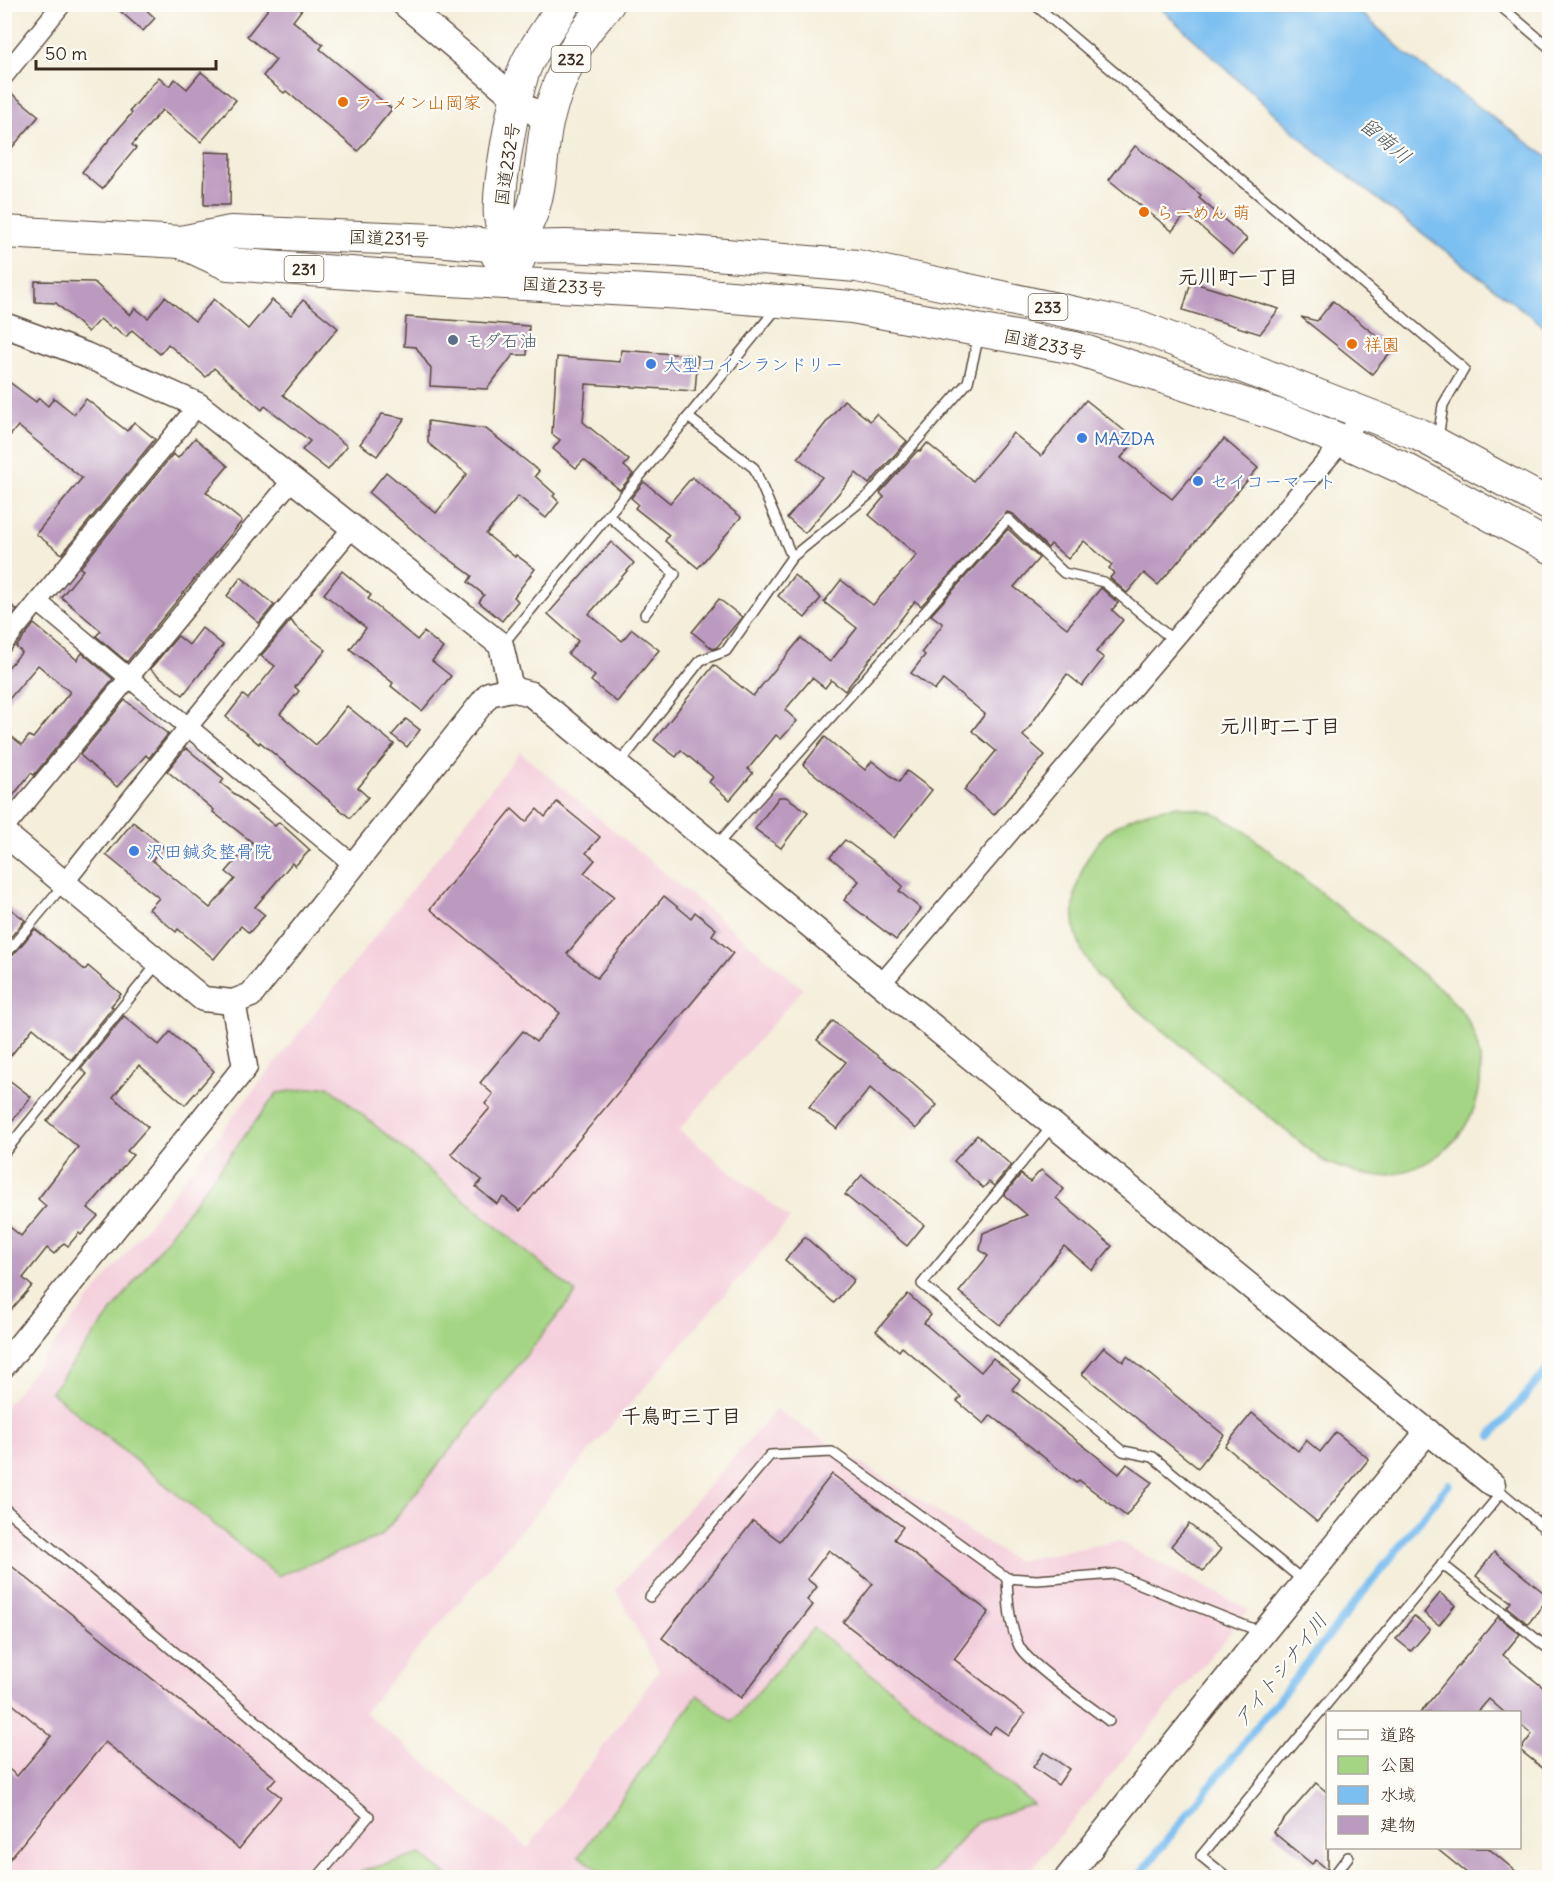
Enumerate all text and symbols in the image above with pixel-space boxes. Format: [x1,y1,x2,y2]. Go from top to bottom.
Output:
scale bar [36,33,216,71]
text: 50 m [45,42,87,65]
road number: 232 [552,46,590,72]
place label: ラーメン山岡家 [355,91,481,114]
marker: ラーメン山岡家 [336,95,350,109]
water label: 留萌川 [1355,111,1417,169]
street label: 国道232号 [490,121,524,207]
place label: らーめん 萌 [1156,201,1250,224]
marker: らーめん 萌 [1137,205,1151,219]
street label: 国道231号 [348,225,430,251]
road number: 231 [284,256,324,282]
district label: 元川町一丁目 [1178,264,1298,289]
street label: 国道233号 [521,272,607,300]
road number: 233 [1028,294,1068,320]
street label: 国道233号 [1001,324,1089,364]
place label: モダ石油 [465,329,537,352]
marker: モダ石油 [446,333,460,347]
place label: 祥園 [1364,333,1400,356]
marker: 祥園 [1345,337,1359,351]
place label: 大型コインランドリー [663,353,843,376]
marker: 大型コインランドリー [644,357,658,371]
place label: MAZDA [1094,427,1155,450]
marker: MAZDA [1075,431,1089,445]
place label: セイコーマート [1210,470,1336,493]
marker: セイコーマート [1191,474,1205,488]
district label: 元川町二丁目 [1220,713,1340,738]
place label: 沢田鍼灸整骨院 [146,840,272,863]
marker: 沢田鍼灸整骨院 [127,844,141,858]
district label: 千鳥町三丁目 [621,1403,741,1428]
water label: アイトシナイ川 [1228,1608,1332,1732]
legend [1326,1711,1521,1849]
text: 道路 [1380,1723,1416,1746]
text: 公園 [1380,1753,1416,1776]
text: 水域 [1380,1783,1416,1806]
text: 建物 [1380,1813,1416,1836]

